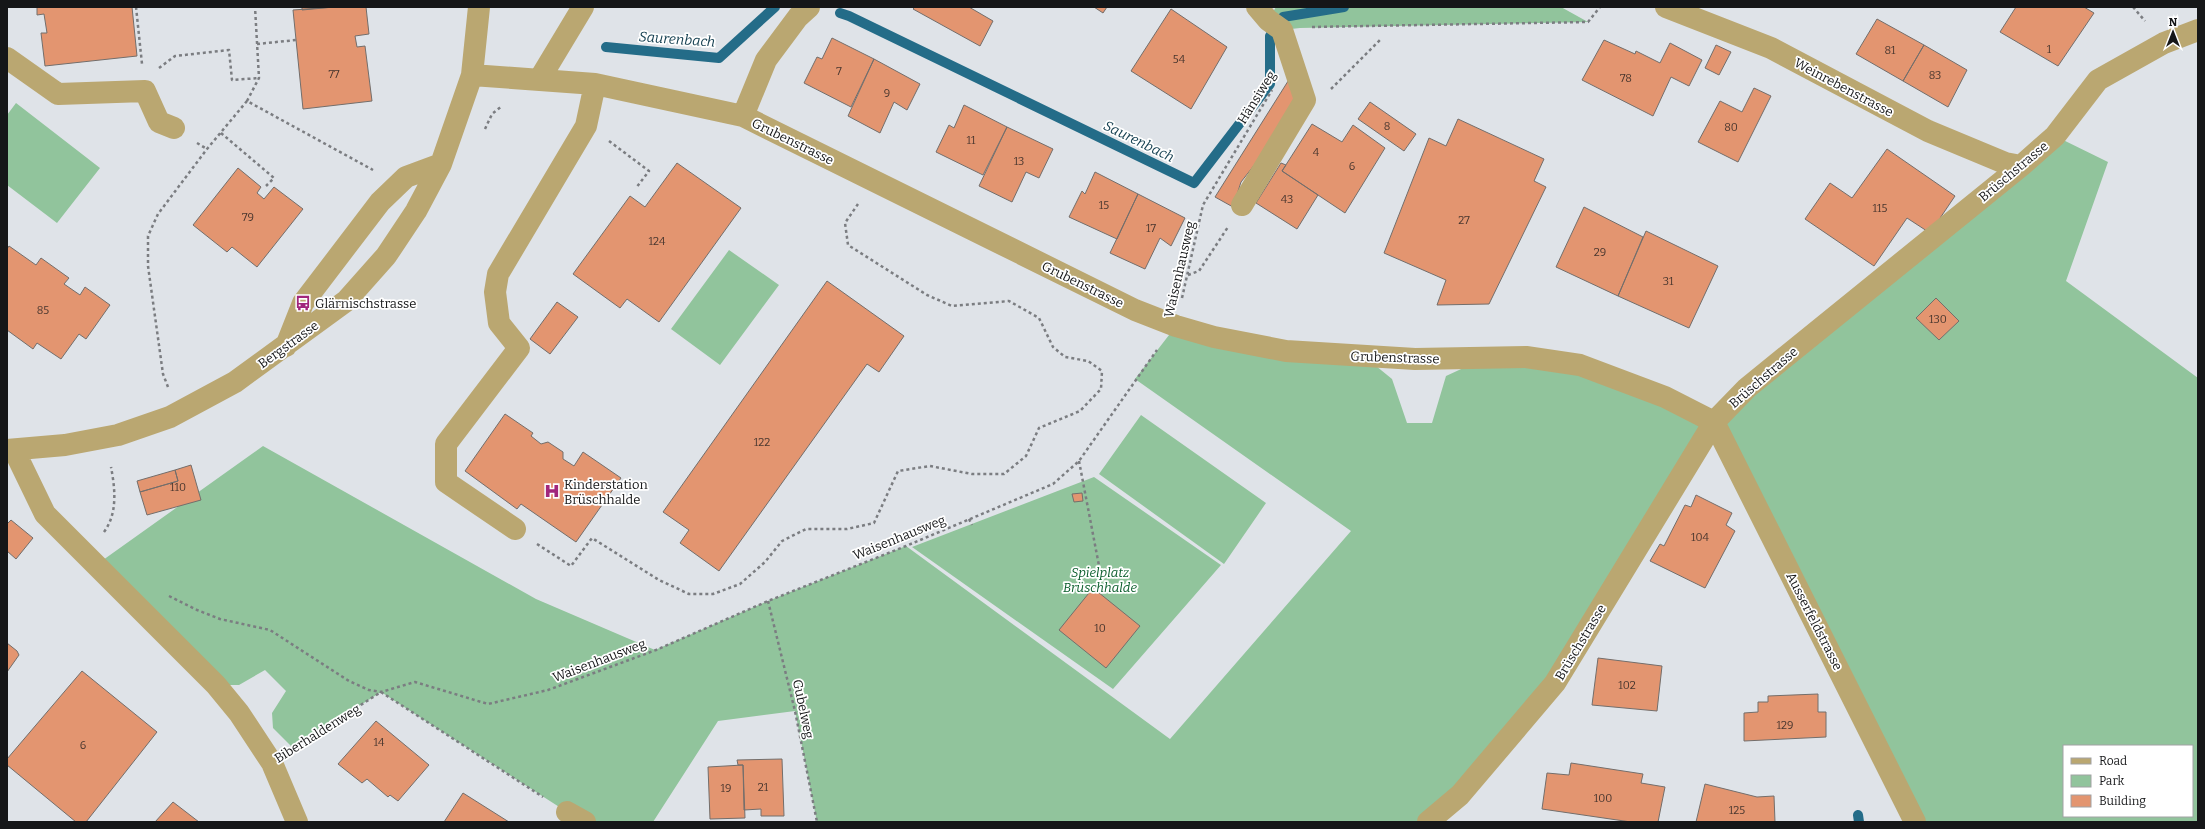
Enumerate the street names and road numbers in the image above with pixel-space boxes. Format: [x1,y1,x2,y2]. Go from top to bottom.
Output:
street label: Weinrebenstrasse [1792,55,1896,120]
street label: Hänsiweg [1234,68,1279,127]
street label: Grubenstrasse [749,115,836,168]
street label: Brüschstrasse [1976,138,2051,205]
street label: Waisenhausweg [1161,219,1198,319]
street label: Grubenstrasse [1039,258,1126,311]
street label: Bergstrasse [255,318,321,371]
street label: Brüschstrasse [1726,344,1801,411]
street label: Grubenstrasse [1350,348,1440,367]
street label: Waisenhausweg [851,512,948,563]
street label: Ausserfeldstrasse [1783,570,1846,673]
street label: Brüschstrasse [1552,602,1609,683]
street label: Waisenhausweg [550,636,648,685]
street label: Gubelweg [790,678,817,740]
street label: Biberhaldenweg [272,701,363,766]

